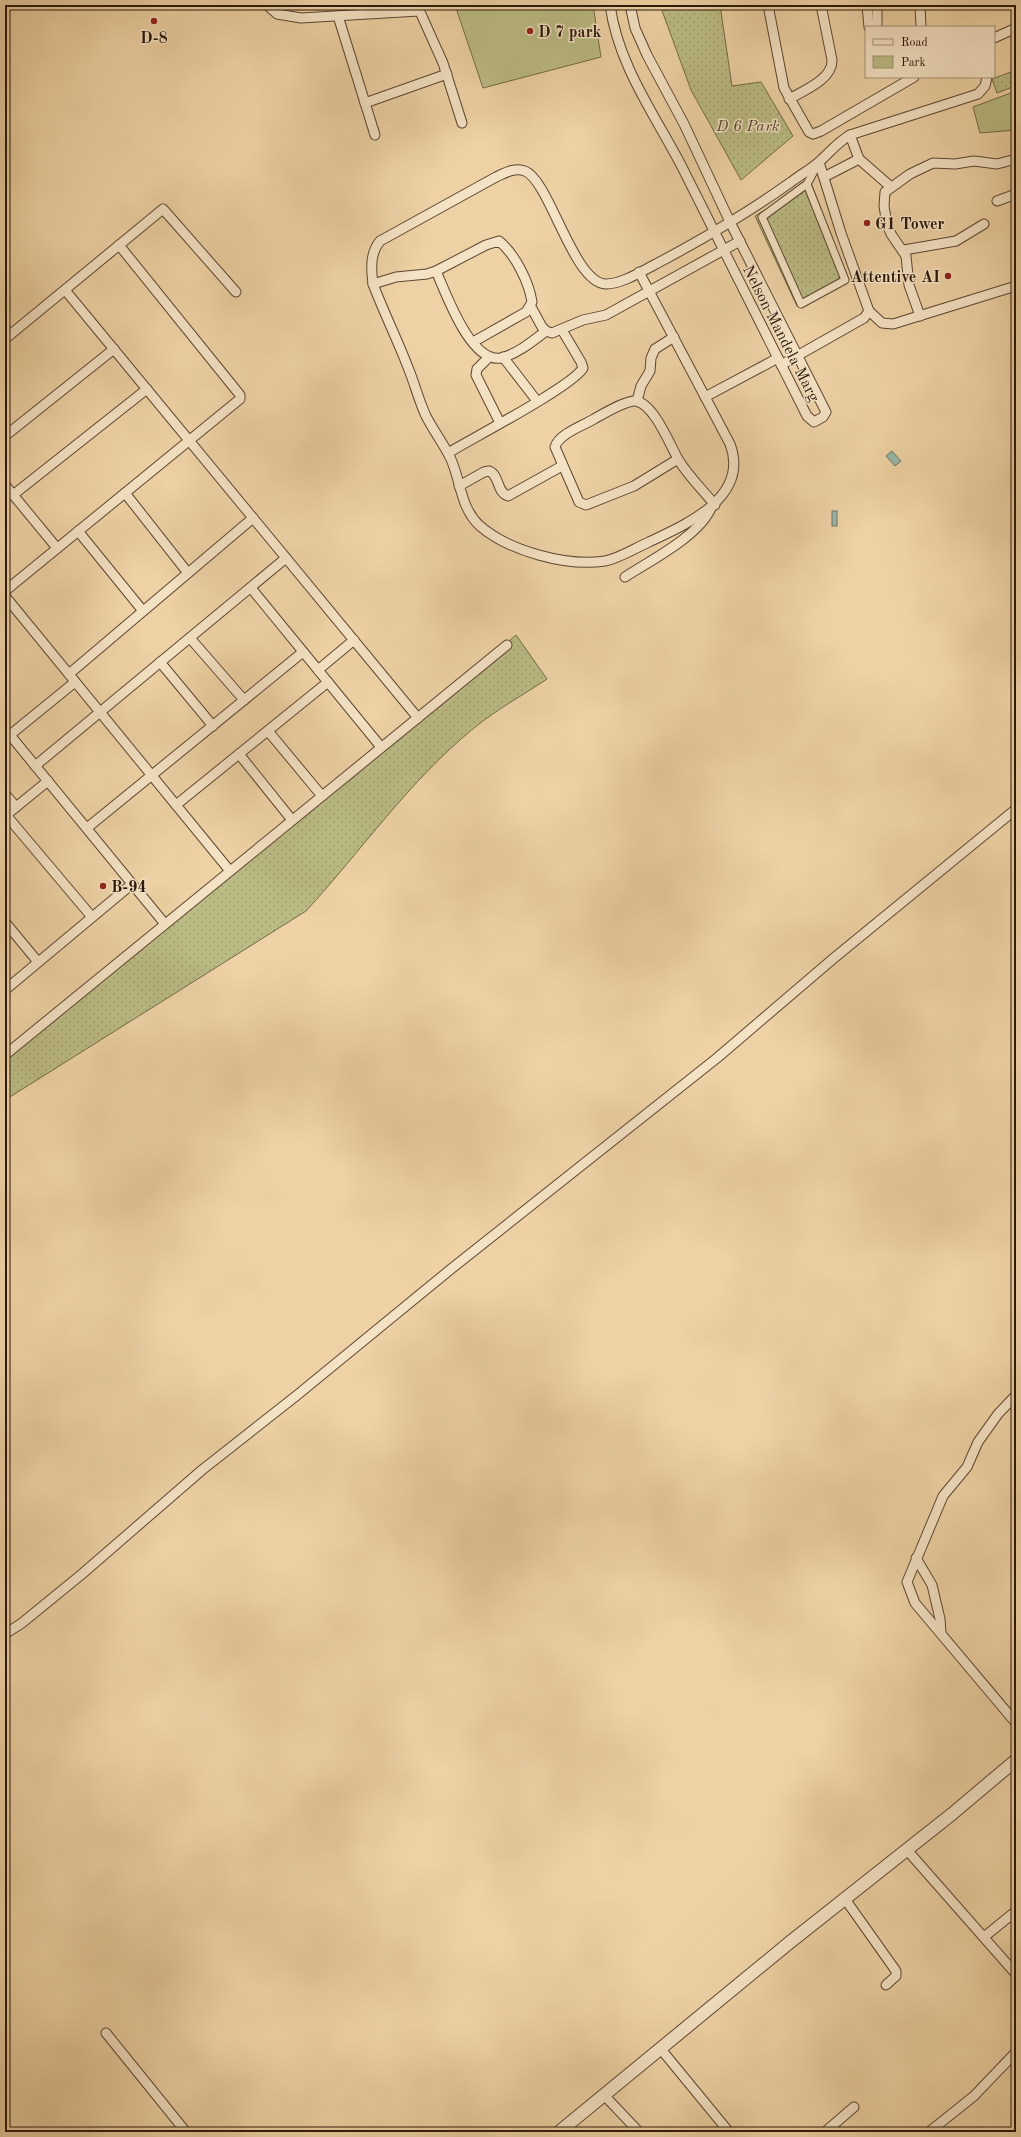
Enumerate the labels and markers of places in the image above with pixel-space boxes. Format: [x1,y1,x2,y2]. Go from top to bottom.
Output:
marker: D-8 [149,16,159,26]
place label: D 7 park [538,25,602,41]
marker: D 7 park [525,26,535,36]
place label: D-8 [140,31,168,47]
place label: G1 Tower [875,217,945,233]
marker: G1 Tower [862,218,872,228]
place label: Attentive AI [851,270,940,286]
marker: Attentive AI [943,271,953,281]
place label: B-94 [111,880,147,896]
marker: B-94 [98,881,108,891]

